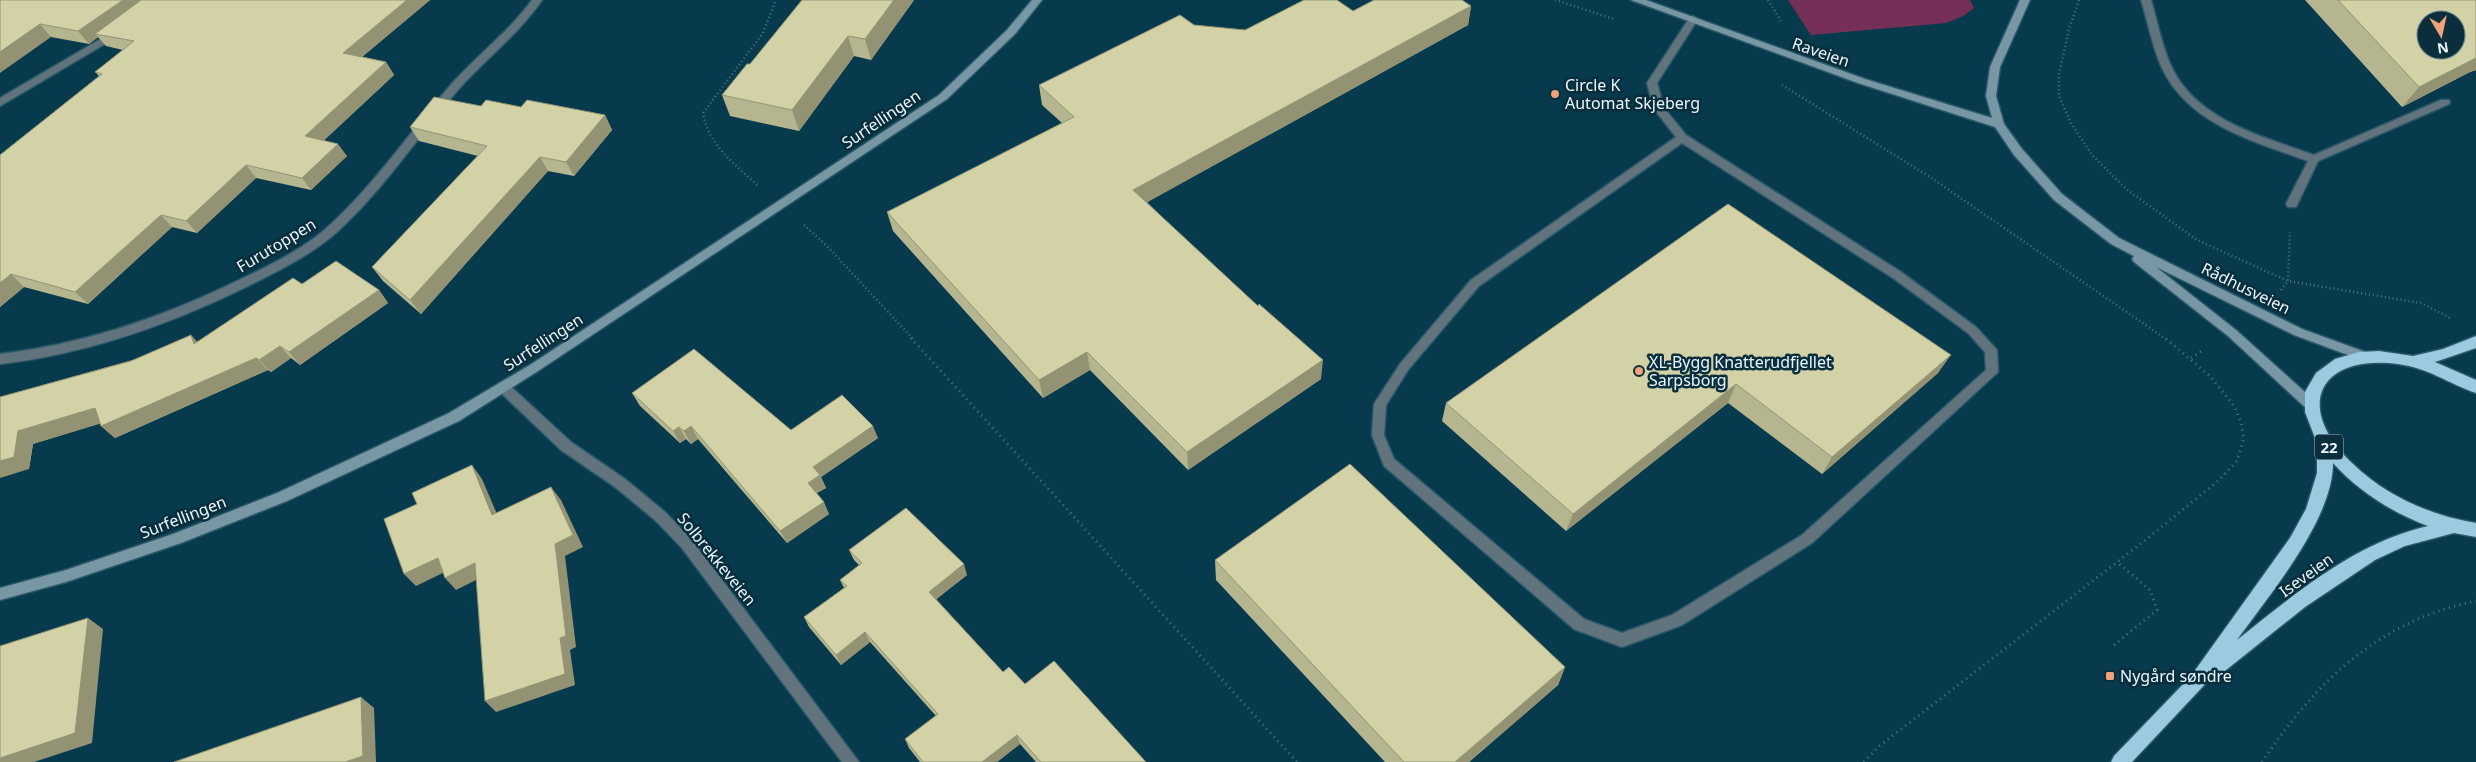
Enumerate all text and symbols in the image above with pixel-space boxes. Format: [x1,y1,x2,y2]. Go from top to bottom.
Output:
north arrow [2416,10,2466,60]
street label: Raveien [1789,32,1853,72]
text: N [2436,38,2450,59]
place label: Circle K Automat Skjeberg [1565,74,1700,114]
street label: Surfellingen [837,84,925,154]
marker: Circle K Automat Skjeberg [1549,88,1561,100]
street label: Furutoppen [232,213,320,277]
street label: Rådhusveien [2198,257,2294,319]
street label: Surfellingen [499,308,587,376]
place label: XL-Bygg Knatterudfjellet Sarpsborg [1649,351,1832,391]
marker: XL-Bygg Knatterudfjellet Sarpsborg [1633,365,1645,377]
road number: 22 [2315,434,2343,460]
street label: Surfellingen [137,490,229,544]
street label: Solbrekkeveien [673,508,761,610]
street label: Iseveien [2274,548,2338,602]
place label: Nygård søndre [2120,665,2232,687]
marker: Nygård søndre [2104,670,2116,682]

